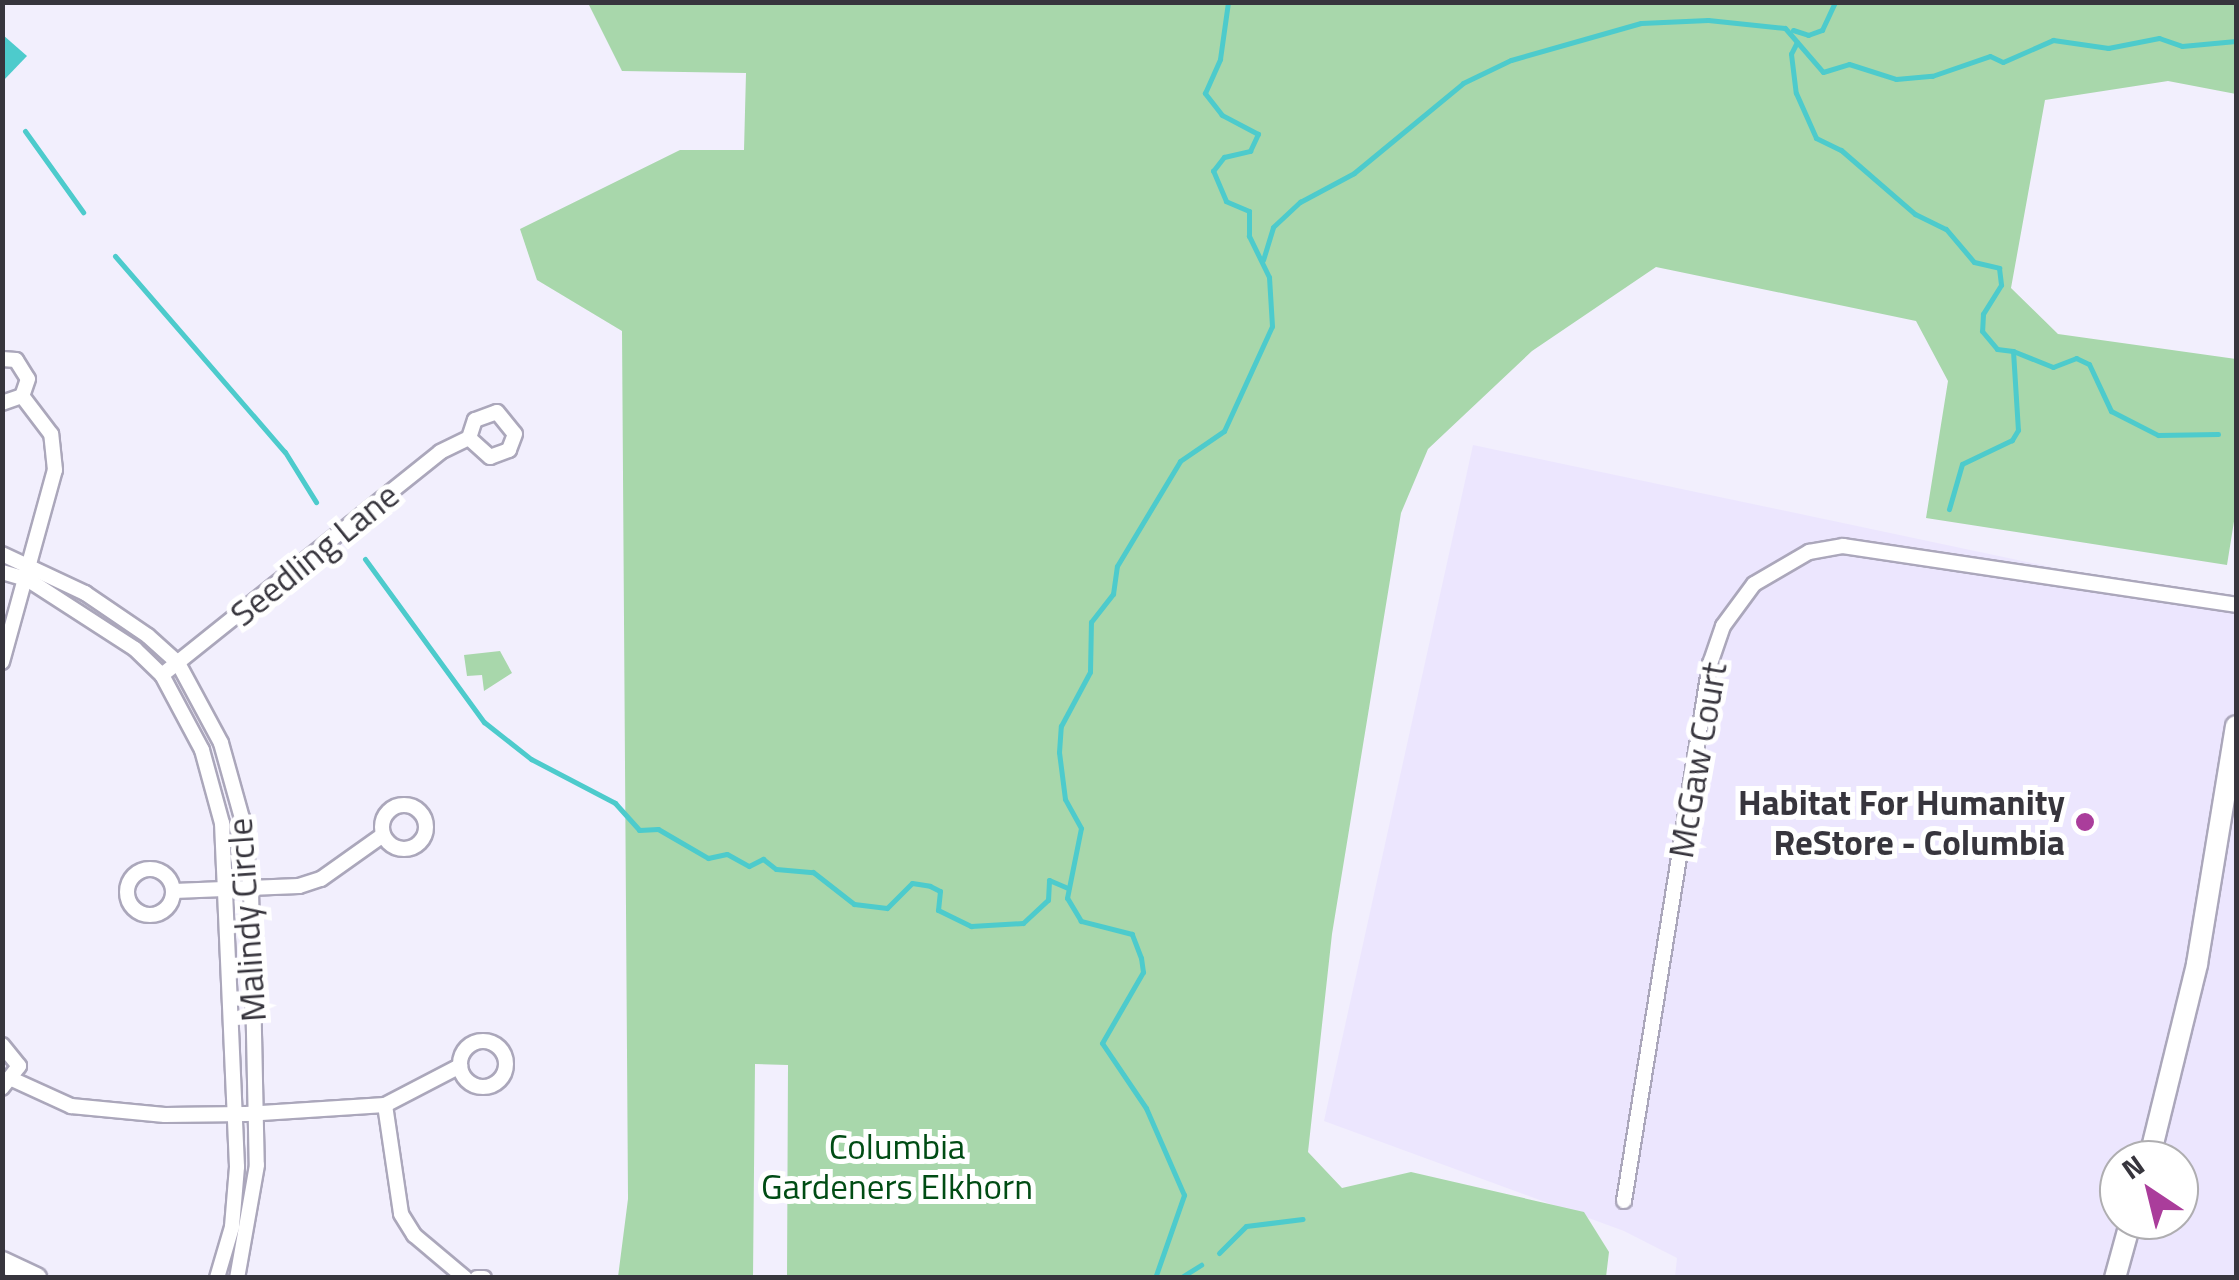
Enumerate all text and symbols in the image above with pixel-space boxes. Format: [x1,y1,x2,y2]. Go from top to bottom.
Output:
street label: Seedling Lane [222,474,406,634]
street label: McGaw Court [1659,659,1735,861]
place label: Habitat For Humanity ReStore - Columbia [1738,781,2065,863]
marker: Habitat For Humanity ReStore - Columbia [2074,811,2096,833]
street label: Malindy Circle [218,817,274,1023]
park label: Columbia Gardeners Elkhorn [761,1125,1033,1207]
north arrow [2099,1140,2199,1240]
text: N [2112,1143,2153,1190]

